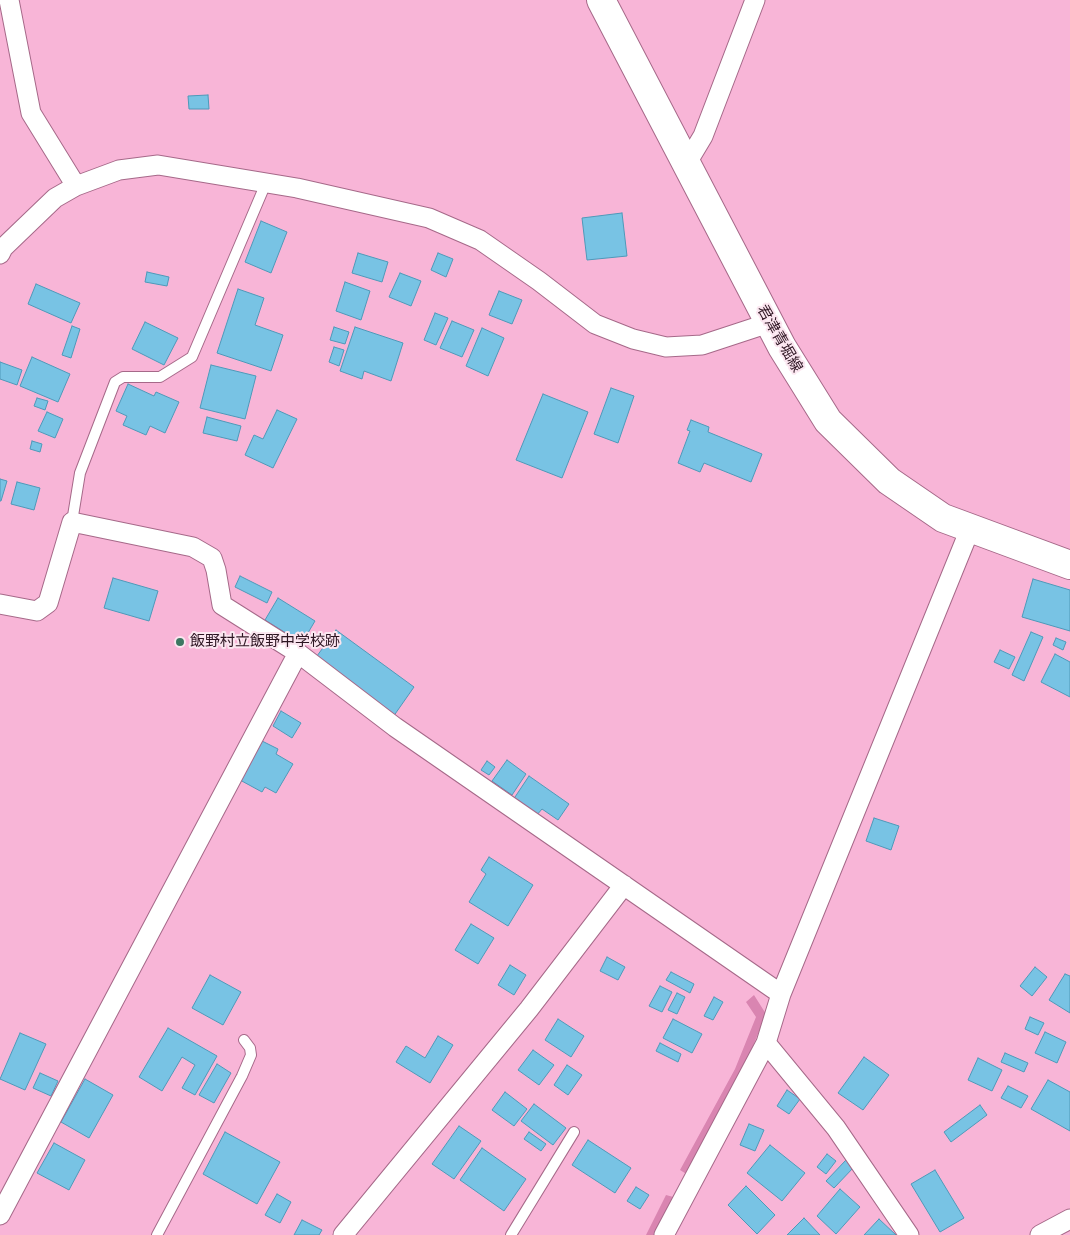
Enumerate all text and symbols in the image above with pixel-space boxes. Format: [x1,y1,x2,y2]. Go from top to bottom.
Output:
street label: 君津青堀線 [752,302,806,376]
place label: 飯野村立飯野中学校跡 [190,633,340,651]
marker: 飯野村立飯野中学校跡 [174,636,186,648]

